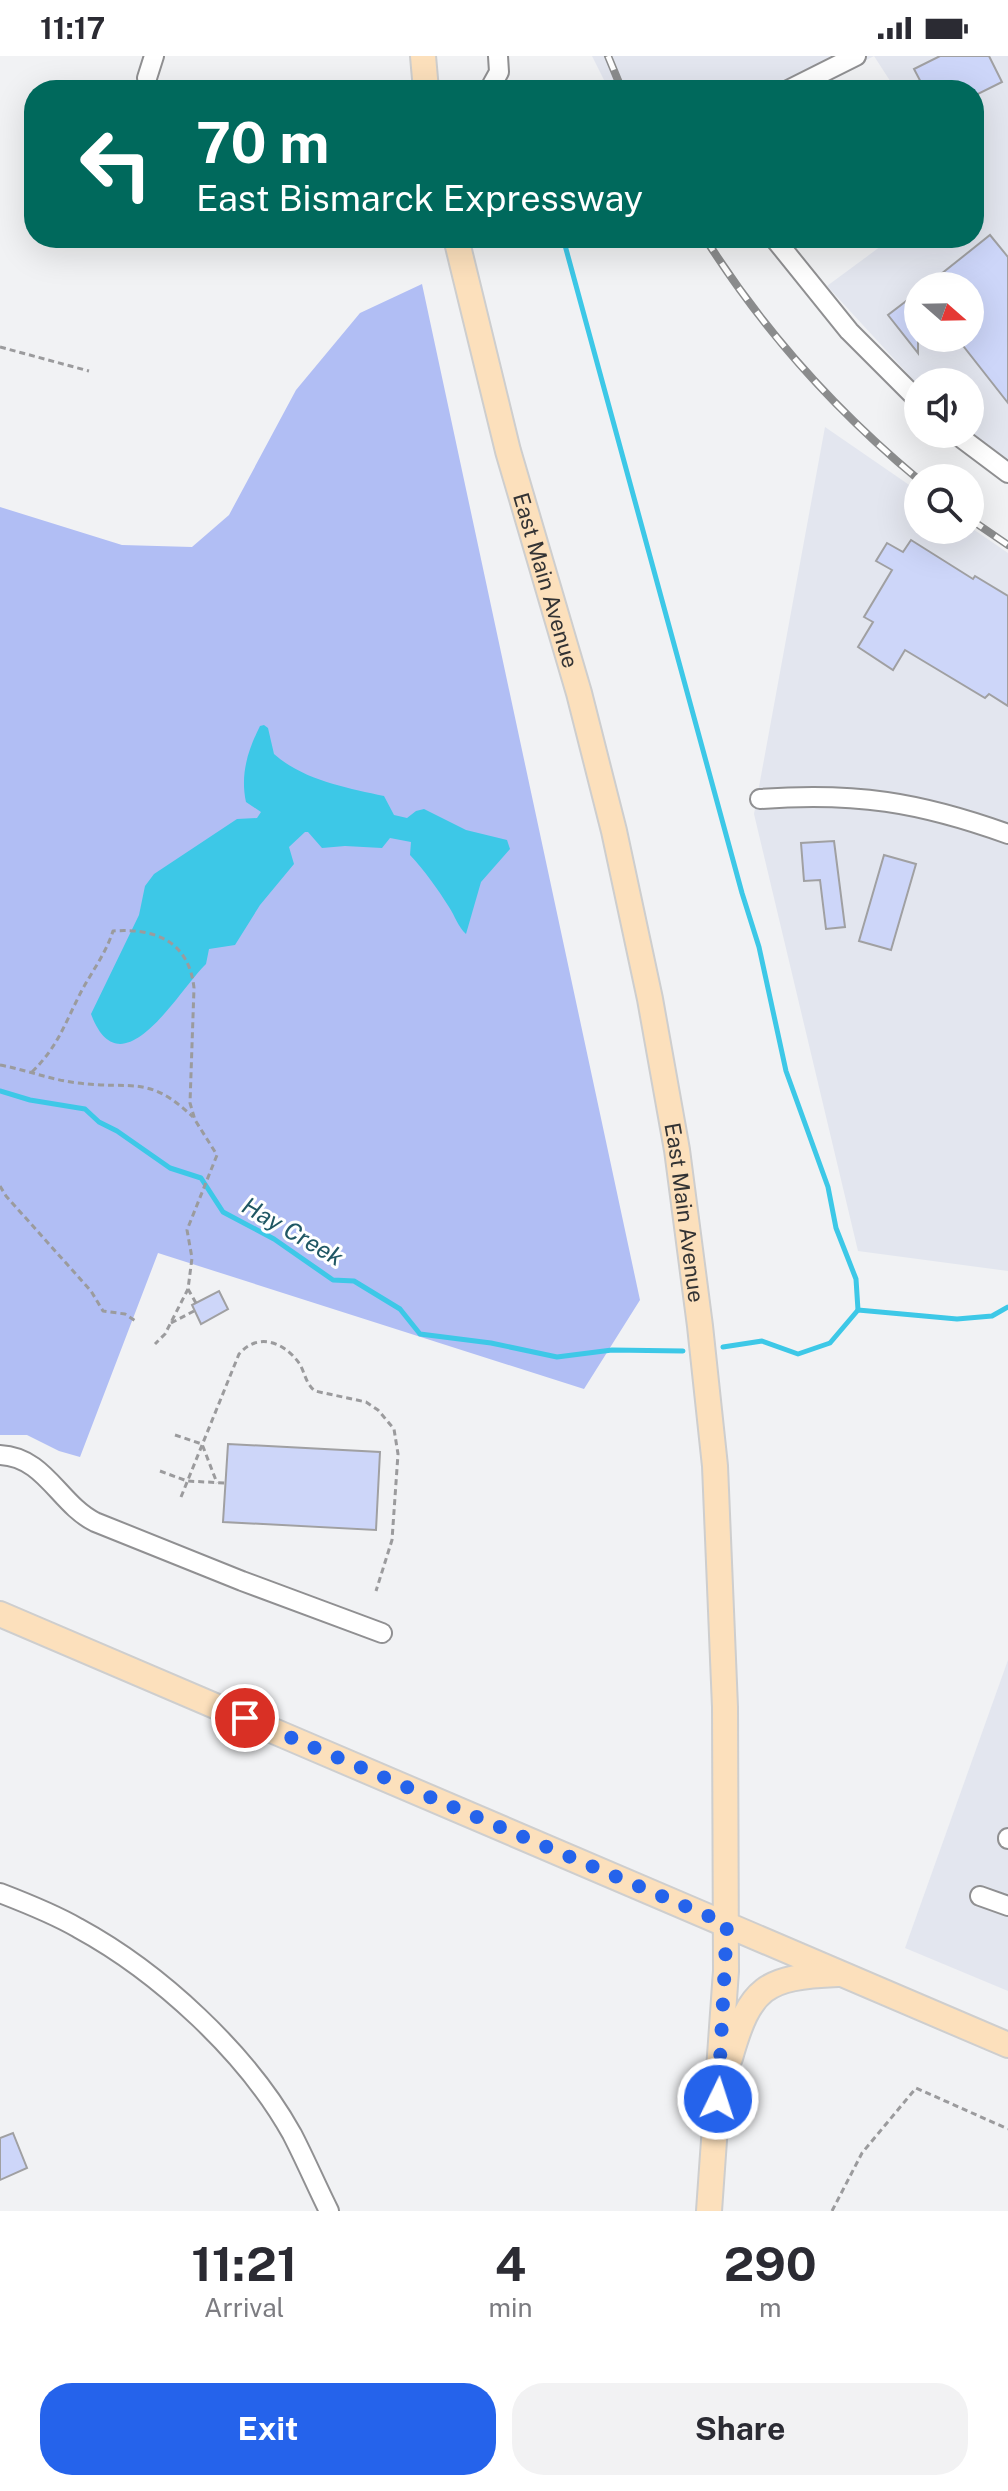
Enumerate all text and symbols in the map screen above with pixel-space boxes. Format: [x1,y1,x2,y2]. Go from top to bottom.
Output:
text: 11:17 [40,10,105,46]
text: 70 m [196,110,329,176]
icon: left [64,112,168,216]
text: East Bismarck Expressway [196,177,643,219]
north arrow [904,272,984,352]
map controls [904,272,984,544]
button: sound [904,368,984,448]
button: search [904,464,984,544]
street label: East Main Avenue [508,490,584,671]
street label: East Main Avenue [659,1120,710,1304]
water label: Hay Creek [238,1191,349,1271]
pin [211,1684,279,1752]
icon: arrive [223,1696,267,1740]
position arrow [676,2057,760,2141]
text: 11:21 [191,2235,297,2292]
text: 4 [495,2235,526,2292]
text: 290 [724,2235,817,2292]
text: Arrival [204,2292,284,2323]
text: min [488,2292,533,2323]
text: m [759,2292,782,2323]
button: Exit [40,2383,496,2475]
button: Share [512,2383,968,2475]

